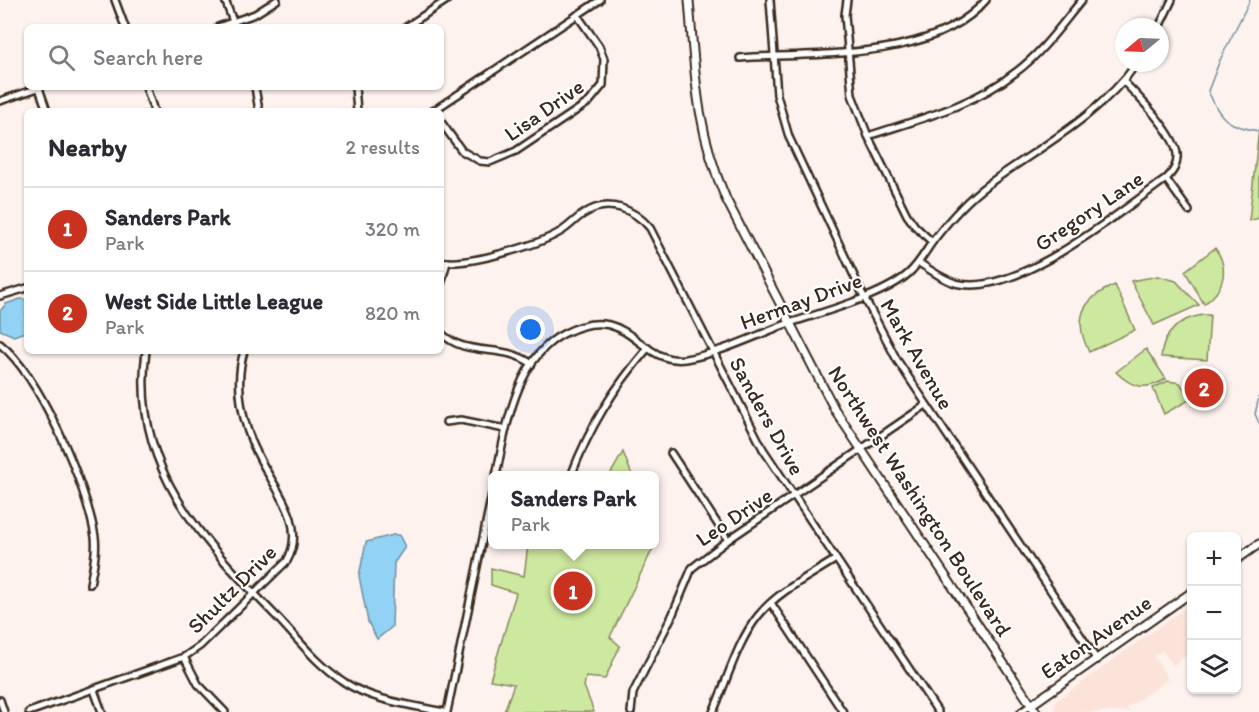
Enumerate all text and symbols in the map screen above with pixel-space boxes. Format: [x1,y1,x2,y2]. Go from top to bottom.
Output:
north arrow [1115,18,1169,72]
search box [24,24,444,90]
icon: search [45,41,78,74]
text: Search here [93,44,203,71]
street label: Lisa Drive [499,73,589,147]
text: Nearby [48,131,127,163]
text: 2 results [346,135,420,159]
street label: Gregory Lane [1029,165,1149,257]
text: Sanders Park [105,204,231,231]
text: 1 [63,217,72,241]
text: 320 m [365,217,420,241]
text: Park [105,231,144,255]
street label: Hermay Drive [736,266,866,336]
text: West Side Little League [105,288,323,315]
street label: Mark Avenue [874,294,960,414]
text: 2 [62,301,73,325]
text: 820 m [365,301,420,325]
text: Park [105,315,144,339]
your location [516,315,545,344]
street label: Sanders Drive [723,352,811,480]
street label: Northwest Washington Boulevard [822,361,1018,641]
pin: 2 [1184,366,1224,410]
popup [488,471,659,549]
street label: Leo Drive [691,482,777,552]
text: Sanders Park [511,485,636,512]
text: Park [511,512,550,536]
map controls [1187,532,1241,694]
button: + [1187,532,1241,586]
street label: Shultz Drive [182,539,282,639]
pin: 1 [554,568,592,614]
button: − [1187,586,1241,640]
street label: Eaton Avenue [1035,589,1157,685]
button: layers [1187,640,1241,694]

